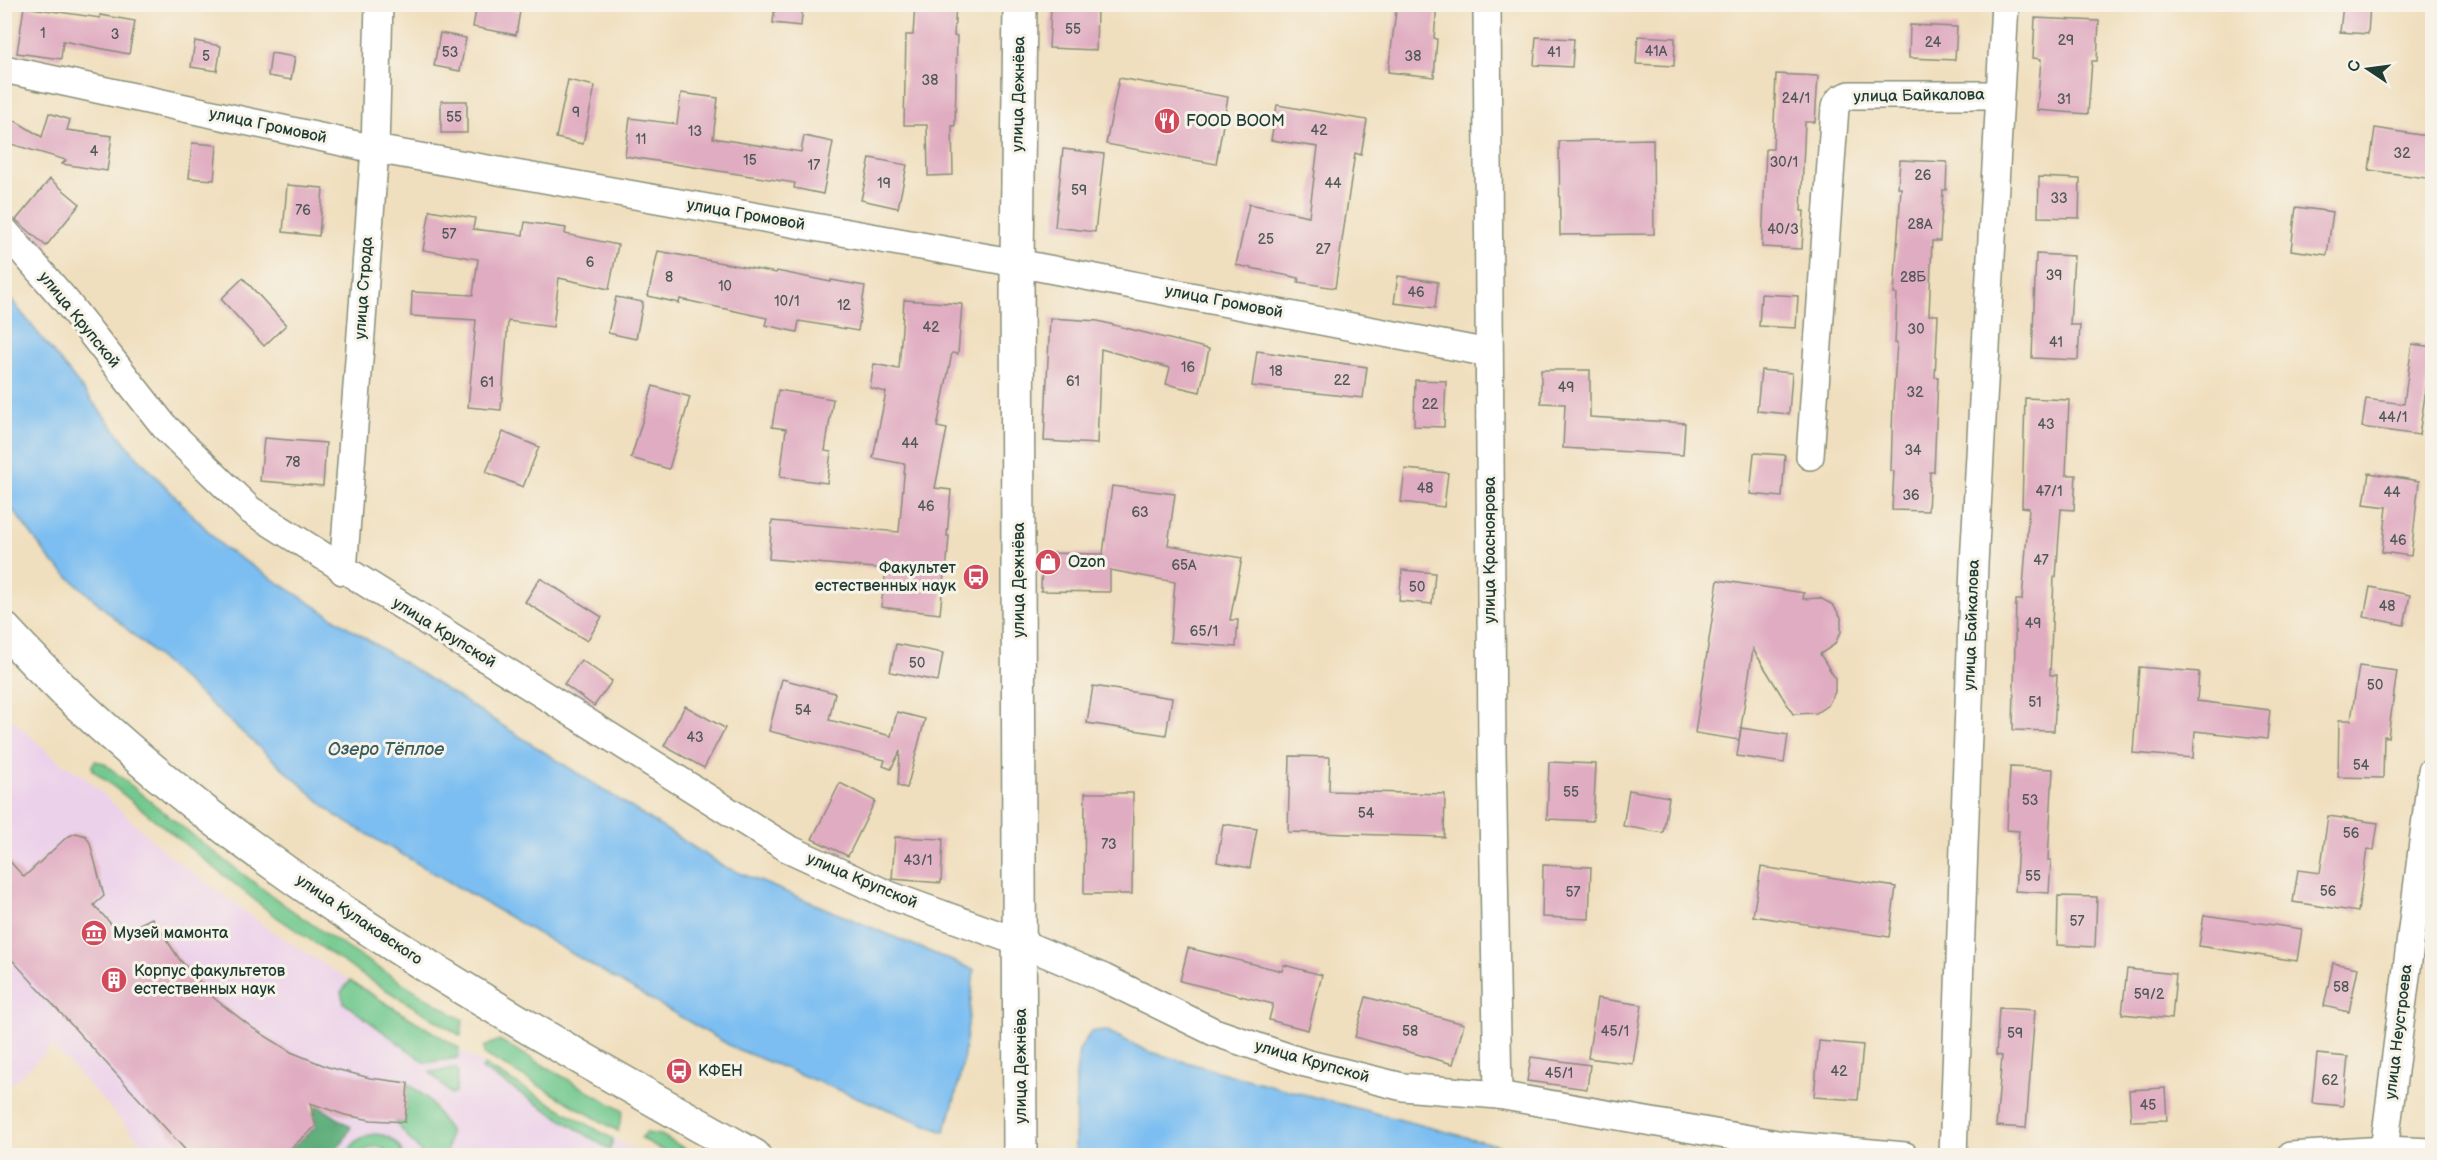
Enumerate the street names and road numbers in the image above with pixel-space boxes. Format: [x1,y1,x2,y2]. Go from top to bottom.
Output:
street label: улица Дежнёва [1008,35,1030,152]
street label: улица Байкалова [1853,85,1985,107]
street label: улица Громовой [208,104,328,148]
street label: улица Громовой [685,195,807,235]
street label: улица Строда [351,235,377,340]
street label: улица Крупской [34,268,124,372]
street label: улица Громовой [1164,281,1284,323]
street label: улица Красноярова [1481,476,1500,623]
street label: улица Дежнёва [1010,522,1029,638]
street label: улица Байкалова [1960,559,1984,691]
street label: улица Крупской [389,594,499,672]
street label: улица Крупской [804,849,920,913]
street label: улица Кулаковского [292,871,426,969]
street label: улица Неустроева [2381,963,2417,1101]
street label: улица Дежнёва [1012,1008,1031,1124]
street label: улица Крупской [1253,1037,1371,1087]

